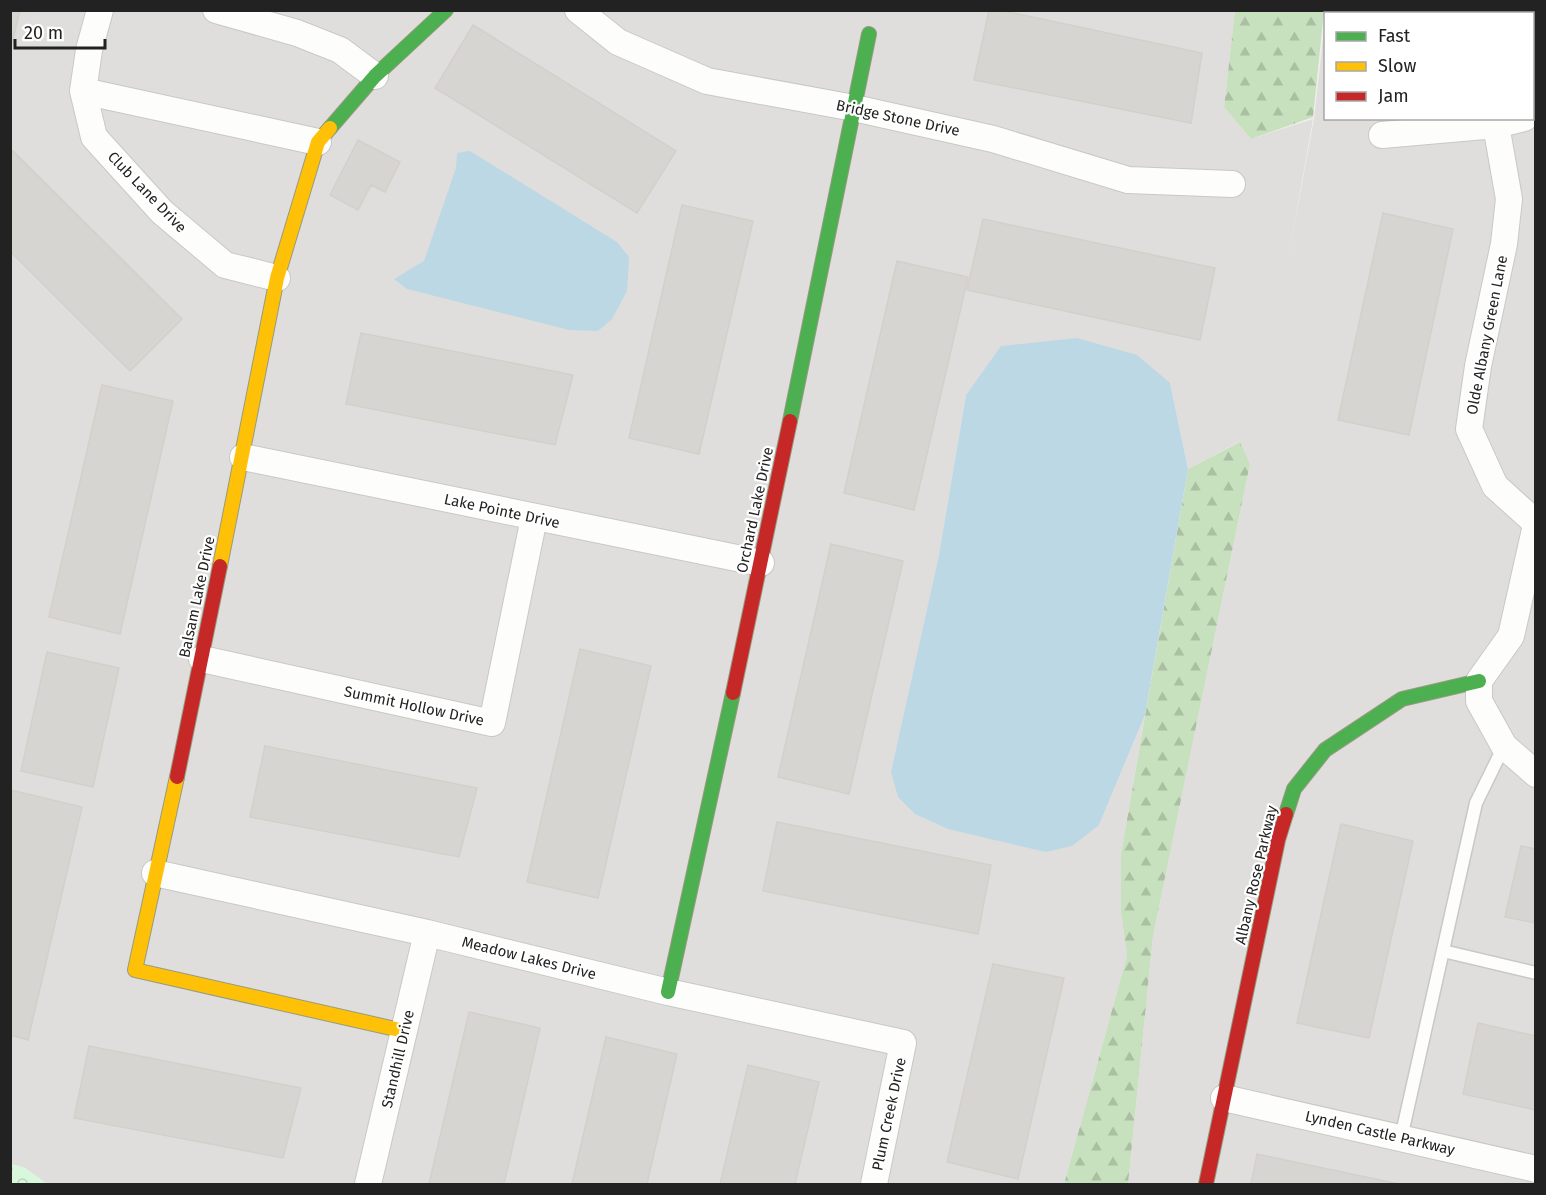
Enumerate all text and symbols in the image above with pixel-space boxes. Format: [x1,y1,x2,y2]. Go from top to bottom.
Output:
scale bar [15,12,105,50]
legend [1324,12,1534,120]
text: 20 m [24,22,63,44]
text: Fast [1378,25,1411,47]
text: Slow [1378,55,1417,77]
text: Jam [1378,85,1409,107]
street label: Bridge Stone Drive [834,96,962,140]
street label: Club Lane Drive [104,148,190,236]
street label: Olde Albany Green Lane [1463,254,1511,416]
street label: Orchard Lake Drive [733,445,777,575]
street label: Lake Pointe Drive [443,490,561,532]
street label: Balsam Lake Drive [175,535,219,659]
street label: Summit Hollow Drive [342,682,486,730]
street label: Albany Rose Parkway [1231,803,1281,946]
street label: Meadow Lakes Drive [460,933,598,983]
street label: Standhill Drive [378,1008,418,1110]
street label: Plum Creek Drive [868,1056,910,1172]
street label: Lynden Castle Parkway [1303,1107,1457,1159]

